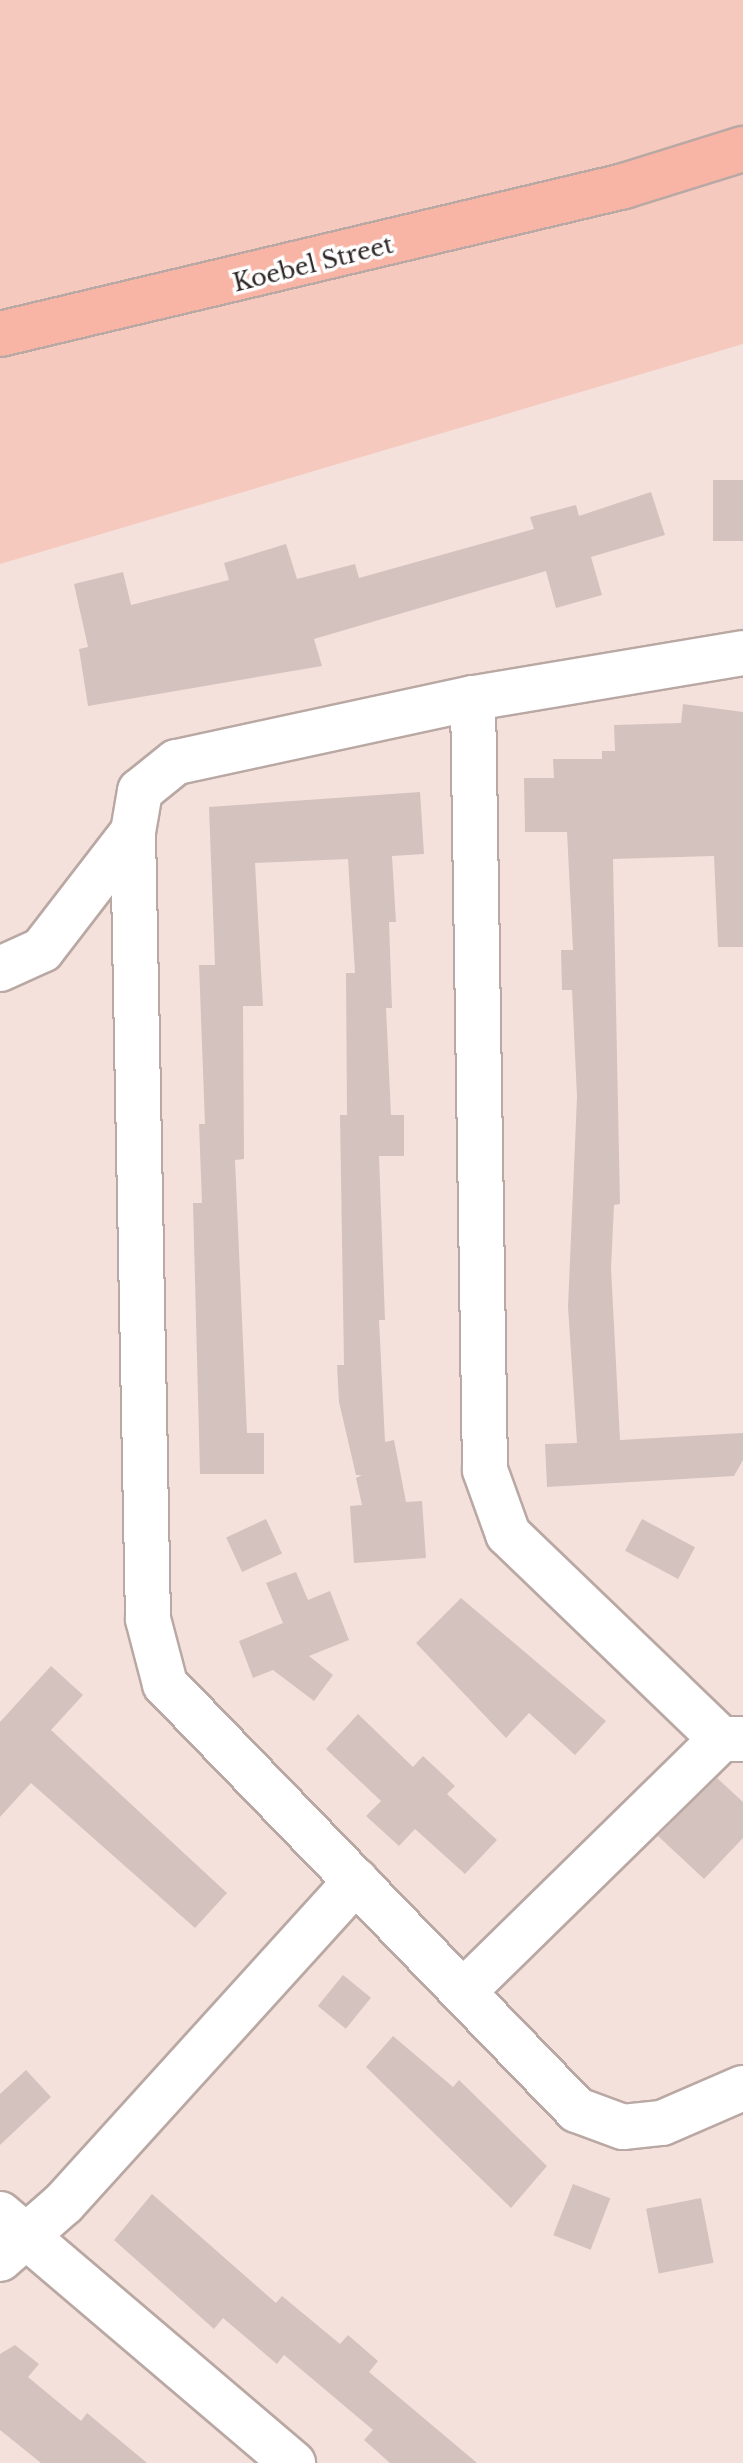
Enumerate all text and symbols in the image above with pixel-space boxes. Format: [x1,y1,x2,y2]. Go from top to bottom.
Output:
street label: Koebel Street [230,230,396,298]

